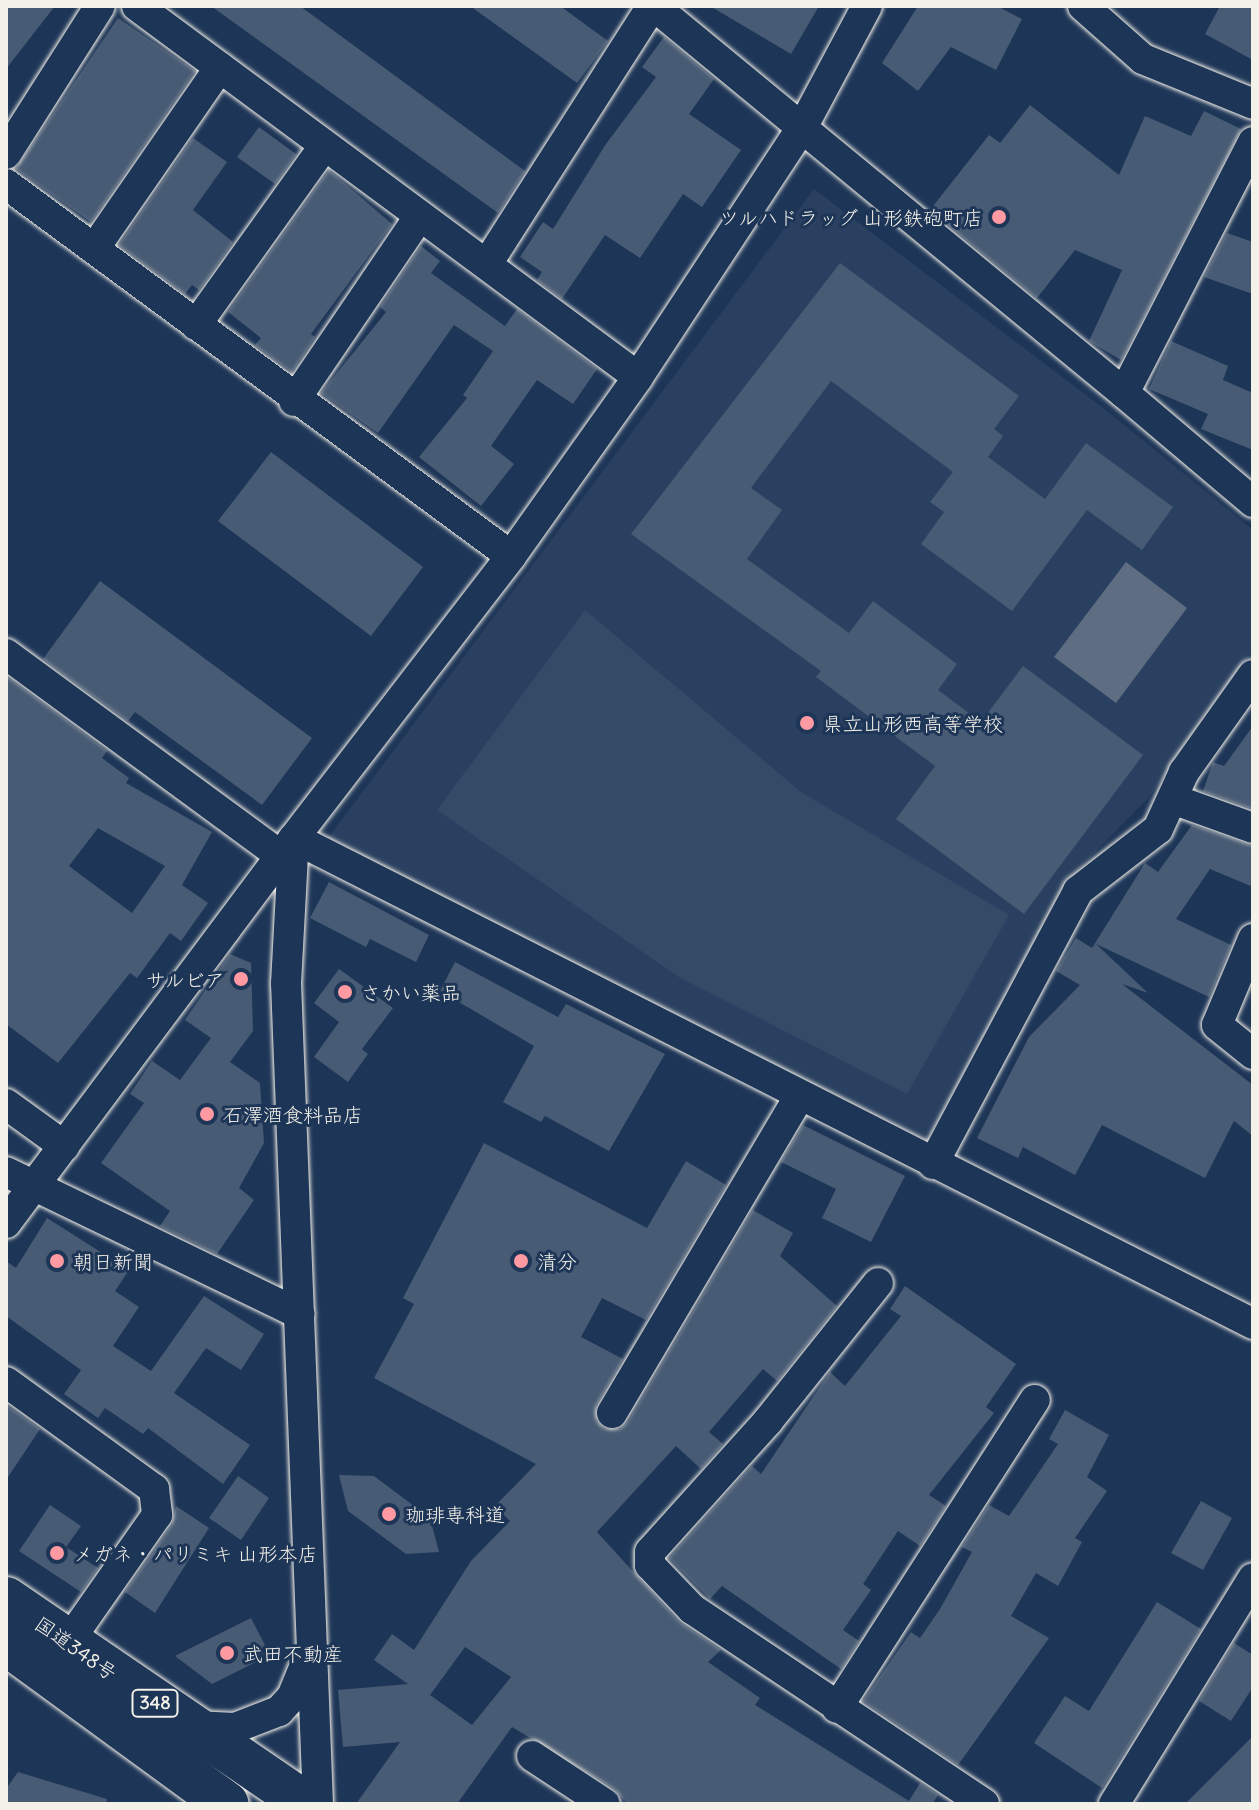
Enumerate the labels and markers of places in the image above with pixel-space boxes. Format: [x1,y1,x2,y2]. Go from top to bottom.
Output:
place label: ツルハドラッグ 山形鉄砲町店 [718,205,983,229]
marker: ツルハドラッグ 山形鉄砲町店 [990,208,1008,226]
place label: 県立山形西高等学校 [823,711,1003,735]
marker: 県立山形西高等学校 [798,714,816,732]
place label: サルビア [145,967,225,991]
marker: サルビア [232,970,250,988]
place label: さかい薬品 [361,980,461,1004]
marker: さかい薬品 [336,983,354,1001]
place label: 石澤酒食料品店 [223,1102,363,1126]
marker: 石澤酒食料品店 [198,1105,216,1123]
place label: 朝日新聞 [73,1249,153,1273]
place label: 清分 [537,1249,577,1273]
marker: 朝日新聞 [48,1252,66,1270]
marker: 清分 [512,1252,530,1270]
place label: 珈琲専科道 [405,1502,505,1526]
marker: 珈琲専科道 [380,1505,398,1523]
place label: メガネ・パリミキ 山形本店 [73,1541,318,1565]
marker: メガネ・パリミキ 山形本店 [48,1544,66,1562]
place label: 武田不動産 [243,1641,343,1665]
marker: 武田不動産 [218,1644,236,1662]

